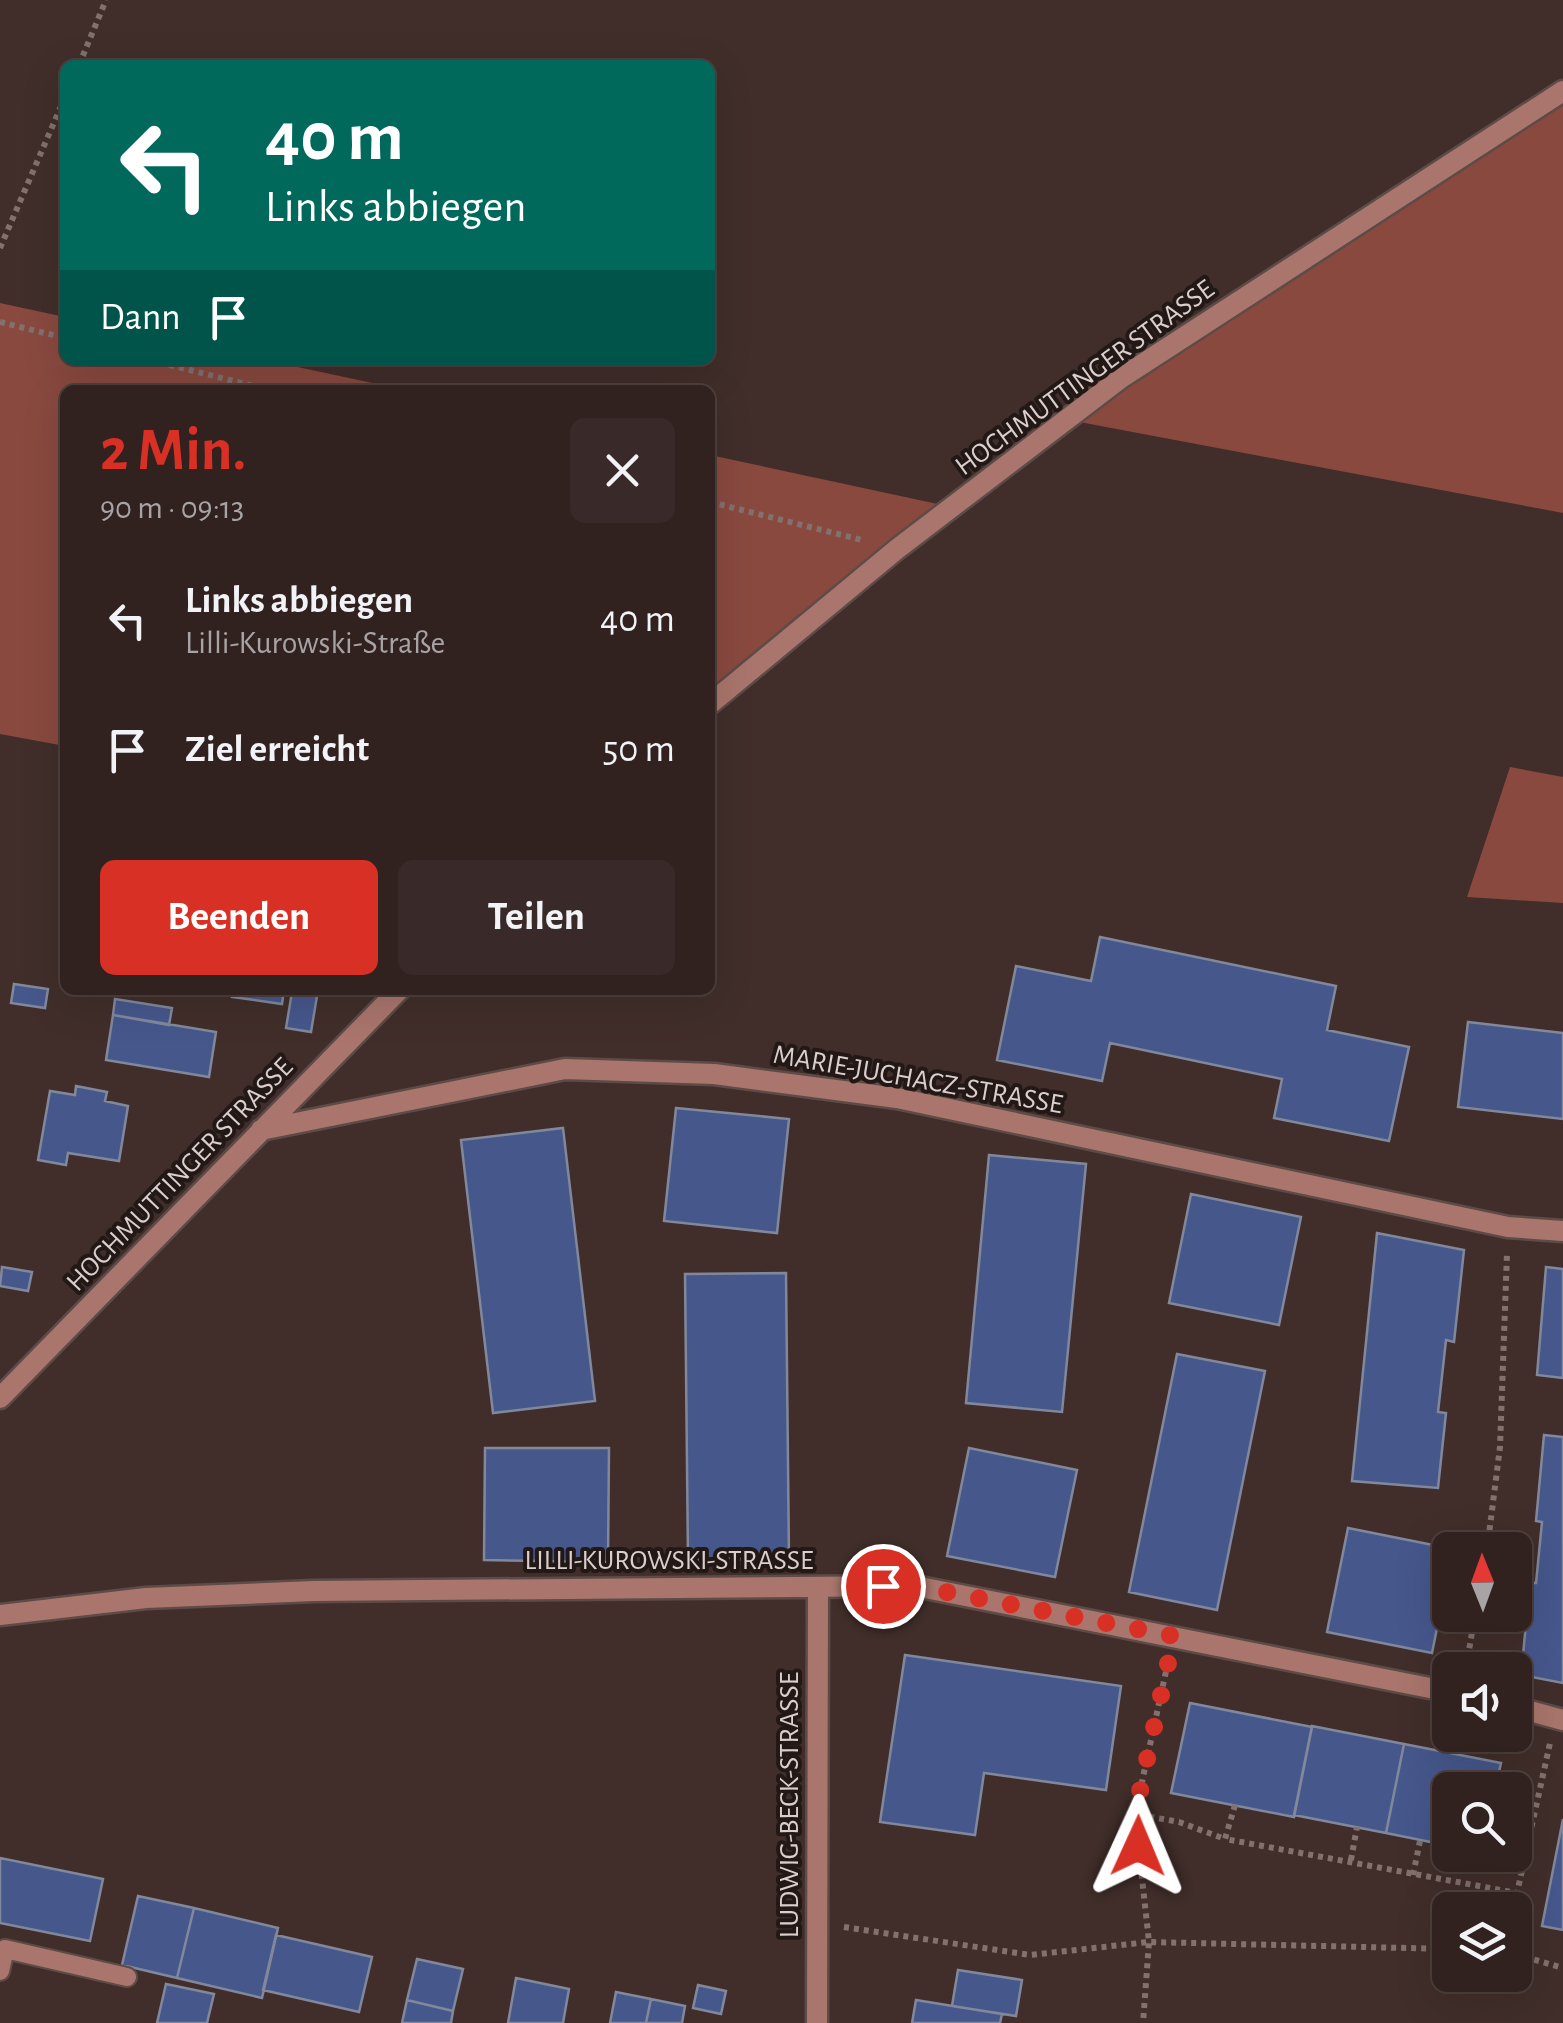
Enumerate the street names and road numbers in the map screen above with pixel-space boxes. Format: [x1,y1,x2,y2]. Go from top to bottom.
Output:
street label: HOCHMUTTINGER STRASSE [951,275,1219,481]
street label: MARIE-JUCHACZ-STRASSE [771,1041,1065,1119]
street label: HOCHMUTTINGER STRASSE [62,1053,298,1297]
street label: LILLI-KUROWSKI-STRASSE [525,1547,813,1575]
street label: LUDWIG-BECK-STRASSE [776,1672,804,1938]

